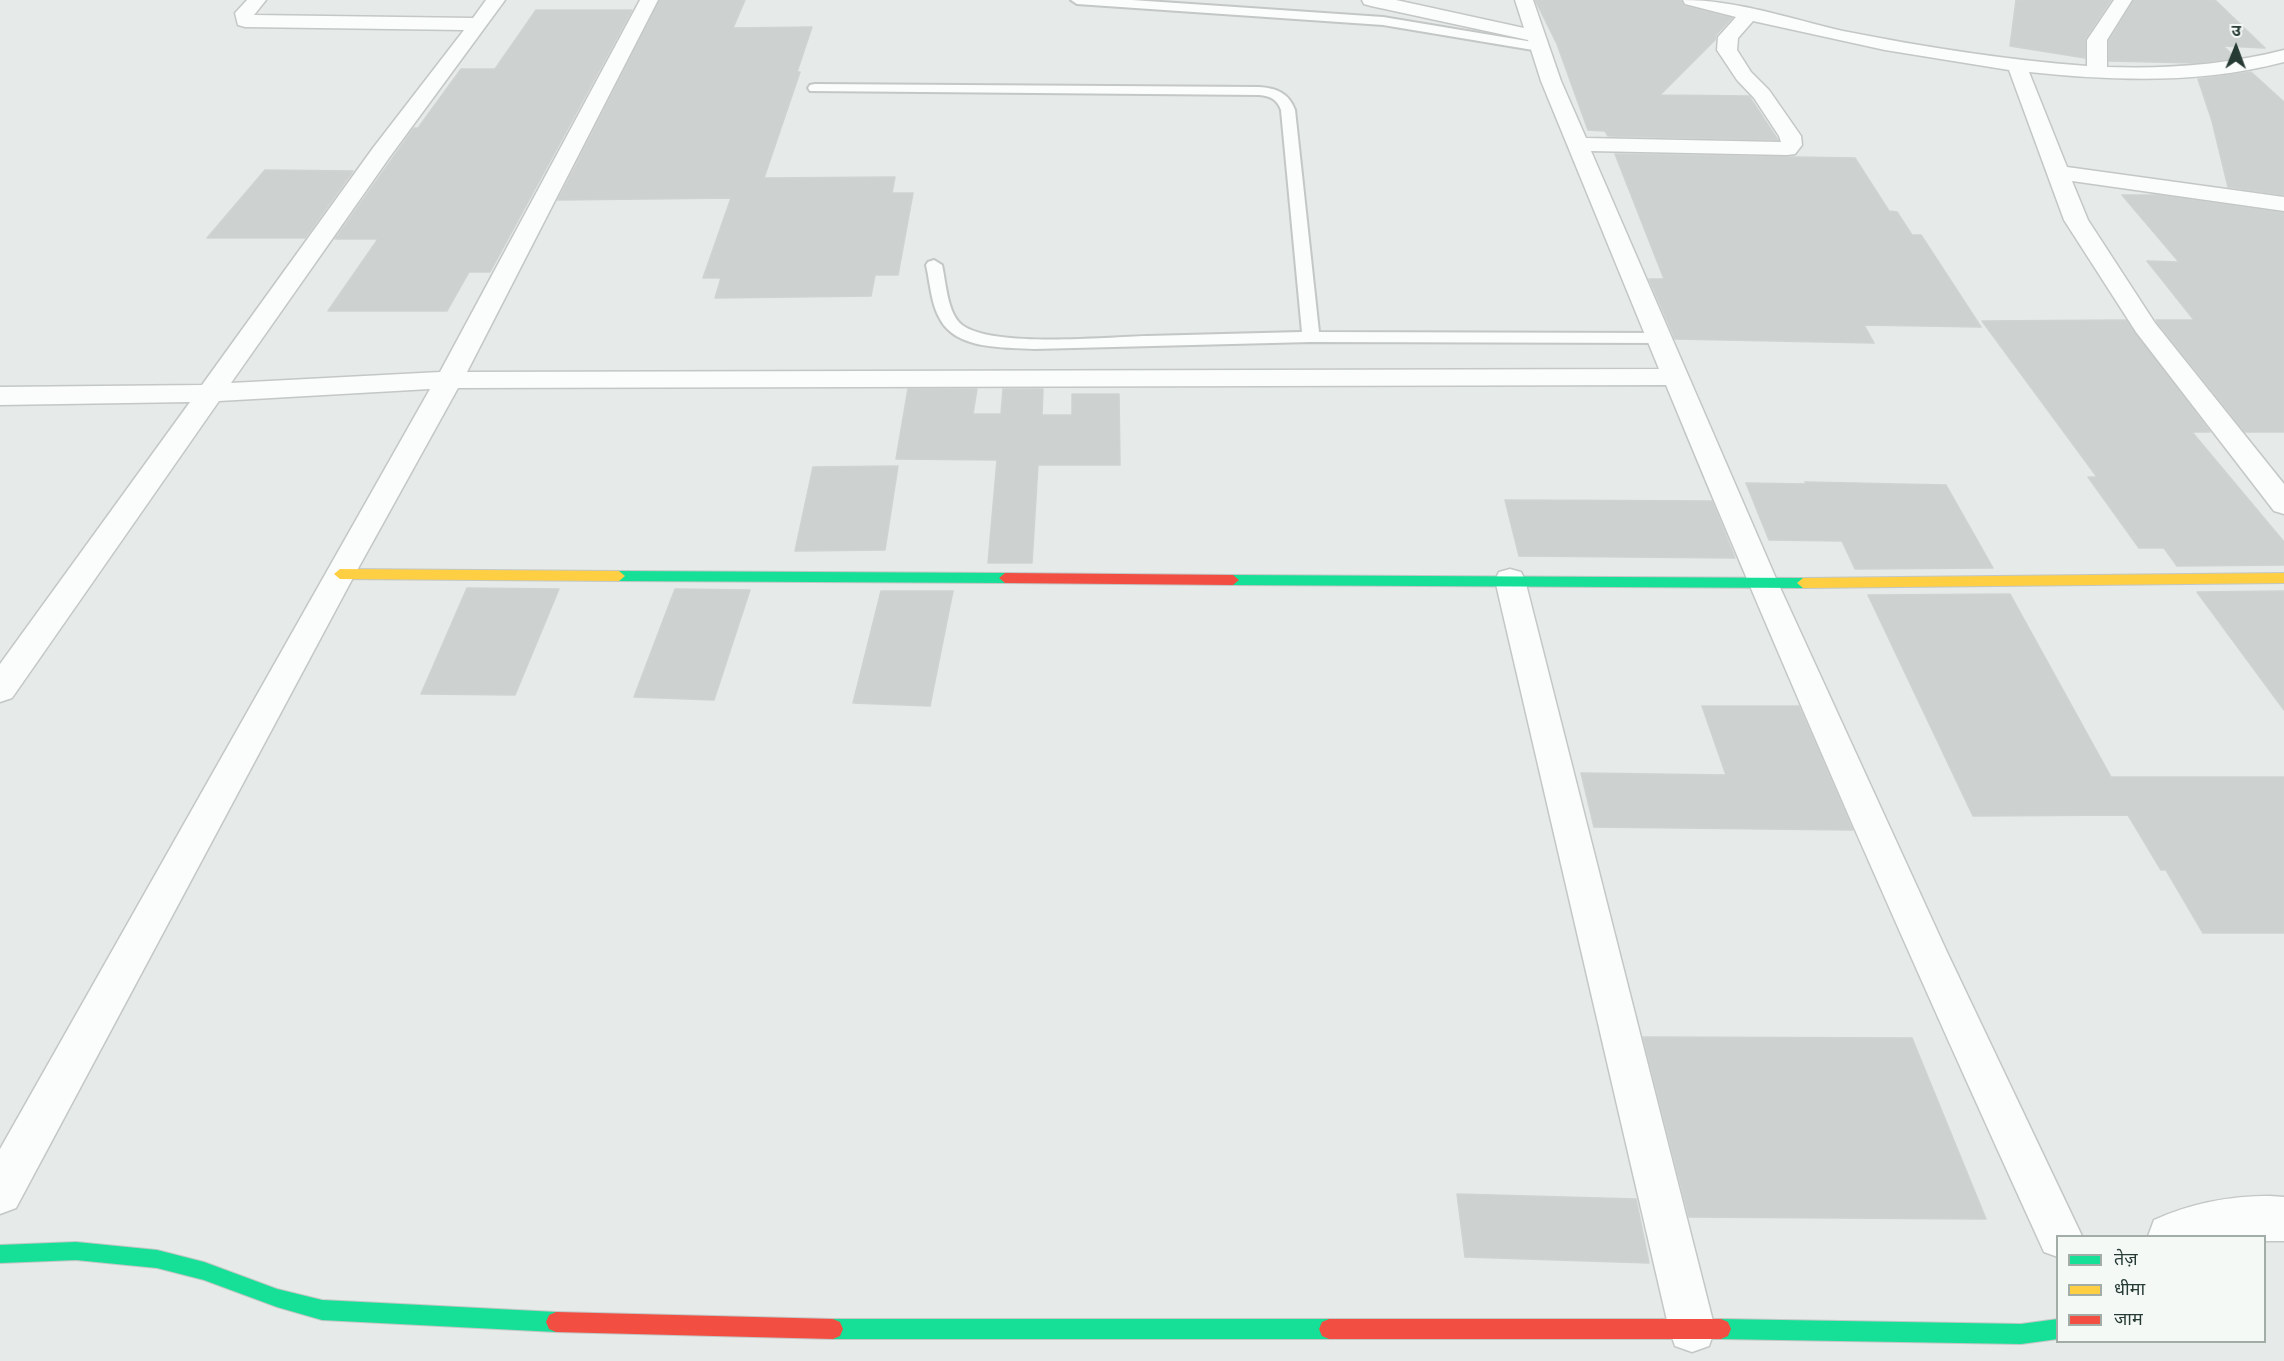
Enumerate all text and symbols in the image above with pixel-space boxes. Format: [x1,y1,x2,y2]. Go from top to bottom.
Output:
north arrow [2206,18,2266,78]
text: उ [2231,20,2241,40]
legend [2056,1235,2266,1343]
text: तेज़ [2114,1248,2138,1269]
text: धीमा [2114,1278,2145,1299]
text: जाम [2114,1308,2143,1329]

